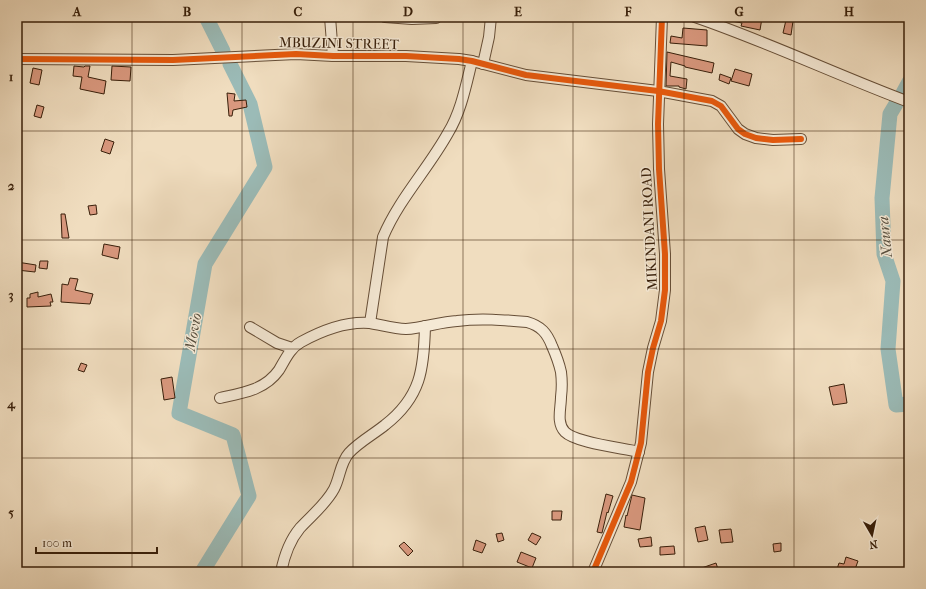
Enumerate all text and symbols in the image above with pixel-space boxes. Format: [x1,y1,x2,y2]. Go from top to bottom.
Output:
text: A [72,4,82,19]
text: B [183,4,192,19]
text: C [294,4,303,19]
text: D [403,4,413,19]
text: E [514,4,522,19]
text: F [624,4,632,19]
text: G [734,4,744,19]
text: H [844,4,855,19]
street label: MBUZINI STREET [279,34,400,53]
text: 1 [9,69,14,84]
street label: MIKINDANI ROAD [638,167,661,291]
text: 2 [8,178,15,193]
water label: Naura [874,215,896,259]
text: 3 [8,287,14,303]
water label: Movio [181,312,205,353]
text: 4 [6,396,16,412]
text: 5 [8,505,14,520]
north arrow [852,515,892,555]
scale bar [36,529,157,555]
text: 100 m [42,536,72,550]
text: N [868,537,879,552]

